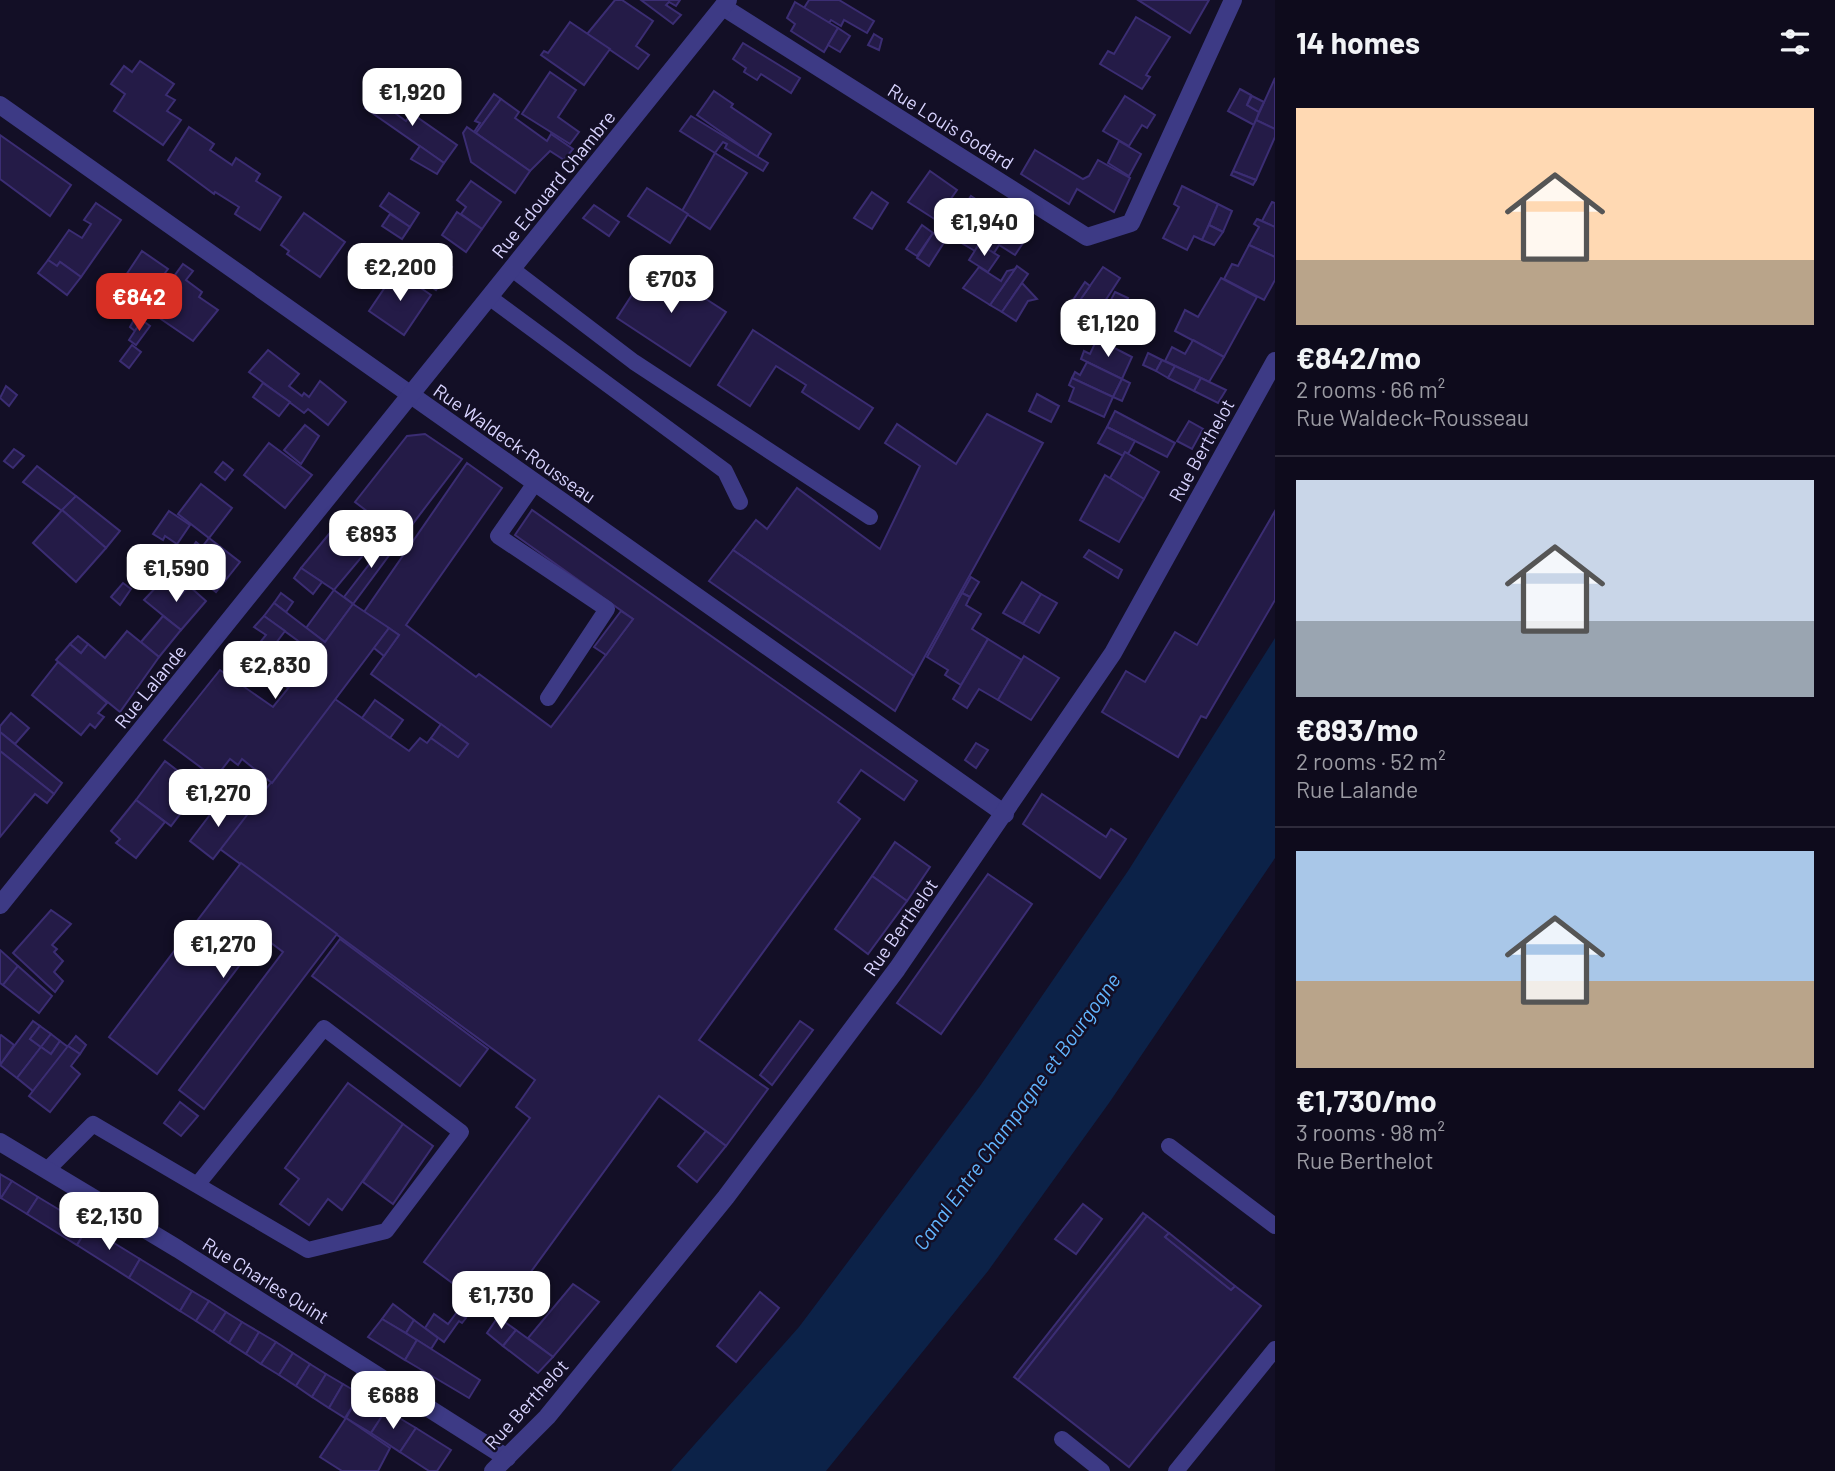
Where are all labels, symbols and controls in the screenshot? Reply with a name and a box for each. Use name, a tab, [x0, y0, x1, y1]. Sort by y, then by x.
icon: filters	[1776, 23, 1814, 61]
text: 14 homes	[1296, 24, 1420, 60]
pin: €1,920	[355, 68, 469, 128]
text: €1,920	[378, 77, 446, 105]
street label: Rue Louis Godard	[884, 78, 1018, 174]
street label: Rue Edouard Chambre	[486, 106, 620, 262]
icon: home	[1492, 154, 1618, 280]
pin: €1,940	[927, 198, 1041, 258]
text: €1,940	[950, 207, 1018, 235]
pin: €2,200	[343, 244, 457, 303]
text: €2,200	[364, 252, 436, 280]
pin: €703	[630, 256, 712, 315]
text: €703	[645, 264, 697, 292]
pin: €842	[98, 274, 180, 333]
text: €842	[112, 282, 166, 310]
pin: €1,120	[1051, 300, 1165, 359]
text: €1,120	[1077, 308, 1139, 336]
text: €842/mo	[1296, 339, 1421, 375]
text: 2 rooms · 66 m²	[1296, 375, 1445, 403]
street label: Rue Waldeck-Rousseau	[429, 378, 601, 508]
street label: Rue Berthelot	[1163, 395, 1239, 505]
text: Rue Waldeck-Rousseau	[1296, 403, 1529, 431]
pin: €893	[330, 510, 412, 570]
text: €893	[345, 519, 397, 547]
icon: home	[1492, 526, 1618, 652]
pin: €1,590	[119, 544, 233, 604]
text: €1,590	[143, 553, 209, 581]
street label: Rue Lalande	[109, 640, 191, 732]
pin: €2,830	[218, 642, 332, 701]
text: €2,830	[239, 650, 311, 678]
text: €893/mo	[1296, 711, 1418, 747]
text: 2 rooms · 52 m²	[1296, 747, 1446, 775]
pin: €1,270	[161, 770, 275, 829]
text: Rue Lalande	[1296, 775, 1418, 803]
text: €1,270	[185, 778, 251, 806]
street label: Rue Berthelot	[858, 874, 942, 980]
icon: home	[1492, 897, 1618, 1023]
pin: €1,270	[166, 920, 280, 980]
text: €1,270	[190, 929, 256, 957]
water label: Canal Entre Champagne et Bourgogne	[907, 968, 1125, 1254]
text: €1,730/mo	[1296, 1082, 1437, 1118]
text: 3 rooms · 98 m²	[1296, 1118, 1445, 1146]
text: Rue Berthelot	[1296, 1146, 1434, 1174]
pin: €2,130	[52, 1192, 166, 1252]
text: €2,130	[75, 1201, 143, 1229]
street label: Rue Charles Quint	[199, 1232, 333, 1328]
pin: €1,730	[444, 1272, 558, 1331]
text: €1,730	[468, 1280, 534, 1308]
street label: Rue Berthelot	[479, 1354, 573, 1454]
pin: €688	[352, 1372, 434, 1431]
text: €688	[367, 1380, 419, 1408]

